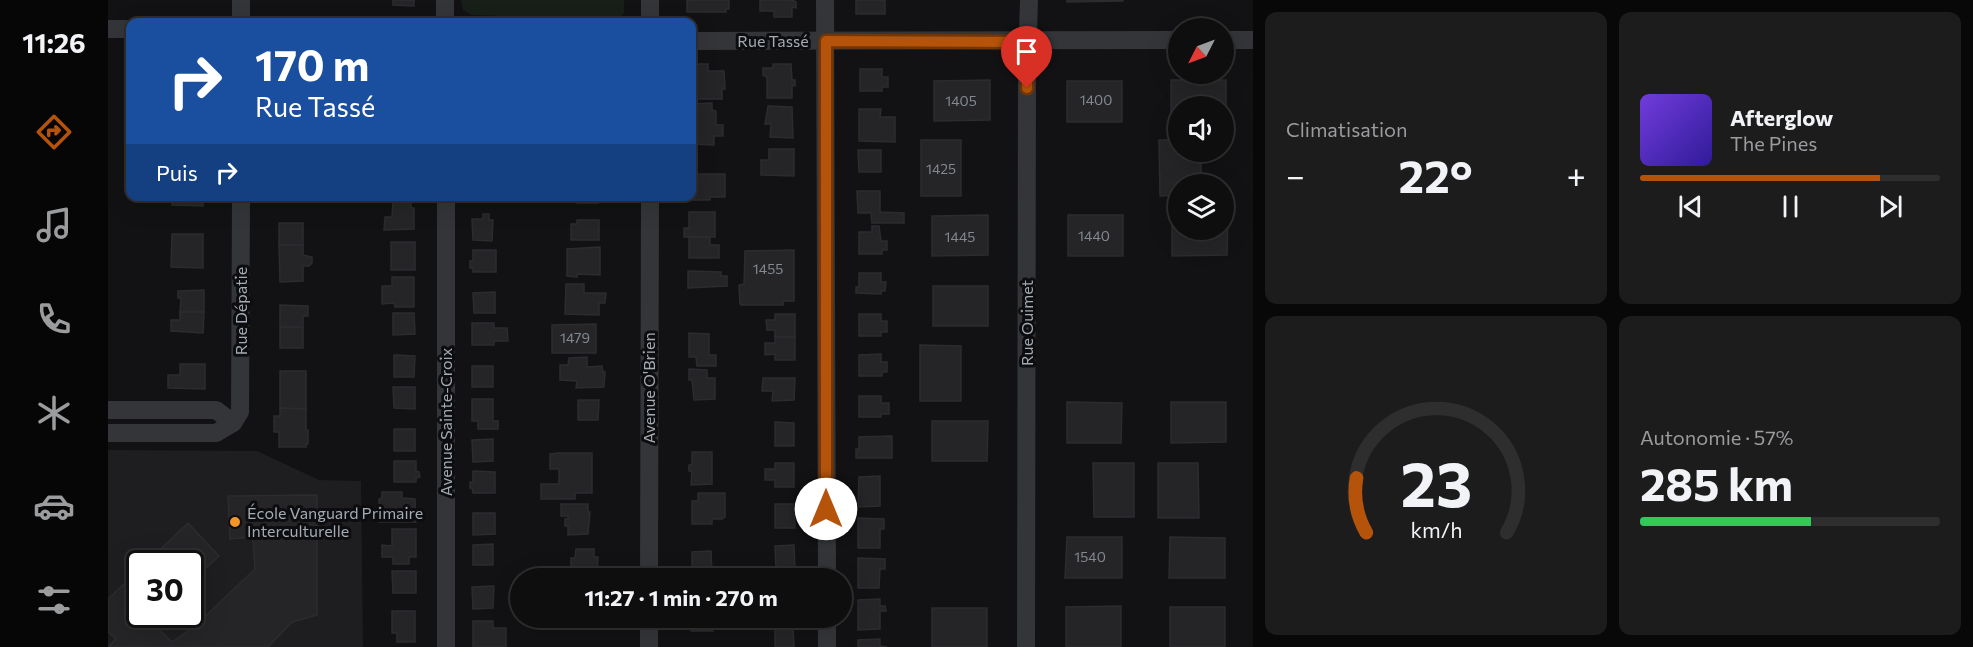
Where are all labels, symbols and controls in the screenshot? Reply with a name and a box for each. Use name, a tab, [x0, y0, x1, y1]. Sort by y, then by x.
north arrow	[1168, 18, 1234, 84]
map controls	[1168, 18, 1234, 240]
text: 11:26	[22, 26, 86, 59]
pin	[1001, 26, 1052, 88]
street label: Rue Tassé	[737, 31, 809, 50]
icon: arrive	[1010, 35, 1043, 68]
text: 170 m	[255, 38, 369, 90]
icon: right	[156, 42, 234, 120]
text: Rue Tassé	[255, 90, 375, 123]
house number: 1400	[1080, 91, 1112, 108]
house number: 1405	[945, 92, 977, 109]
button: sound	[1168, 96, 1234, 162]
text: Afterglow	[1730, 104, 1833, 131]
icon: directions	[33, 111, 75, 153]
text: Climatisation	[1286, 117, 1407, 141]
text: The Pines	[1730, 131, 1817, 155]
text: 22°	[1399, 147, 1473, 202]
text: −	[1286, 154, 1305, 195]
text: +	[1567, 154, 1586, 195]
icon: right	[210, 156, 243, 189]
text: Puis	[156, 159, 198, 186]
house number: 1425	[926, 160, 956, 177]
button: layers	[1168, 174, 1234, 240]
icon: previous	[1674, 190, 1707, 223]
icon: pause	[1774, 190, 1807, 223]
icon: next	[1874, 190, 1907, 223]
icon: music	[33, 204, 75, 246]
house number: 1440	[1078, 227, 1110, 244]
house number: 1445	[945, 228, 975, 245]
house number: 1455	[753, 260, 783, 277]
street label: Rue Dépatie	[231, 267, 250, 355]
street label: Rue Ouimet	[1017, 280, 1036, 366]
icon: phone	[33, 298, 75, 340]
house number: 1479	[560, 329, 590, 346]
street label: Avenue O'Brien	[639, 332, 658, 444]
street label: Avenue Sainte-Croix	[436, 347, 455, 496]
icon: climate	[33, 392, 75, 434]
text: Autonomie · 57%	[1640, 425, 1793, 449]
text: 23	[1400, 444, 1472, 520]
text: 285 km	[1640, 455, 1793, 510]
position arrow	[794, 477, 858, 541]
icon: car	[33, 485, 75, 527]
place label: École Vanguard Primaire Interculturelle	[247, 503, 423, 540]
marker: École Vanguard Primaire Interculturelle	[228, 515, 242, 529]
text: km/h	[1410, 516, 1462, 542]
house number: 1540	[1074, 548, 1106, 565]
speed limit sign: 30	[126, 550, 204, 628]
icon: filters	[33, 579, 75, 621]
text: 11:27 · 1 min · 270 m	[584, 584, 778, 611]

